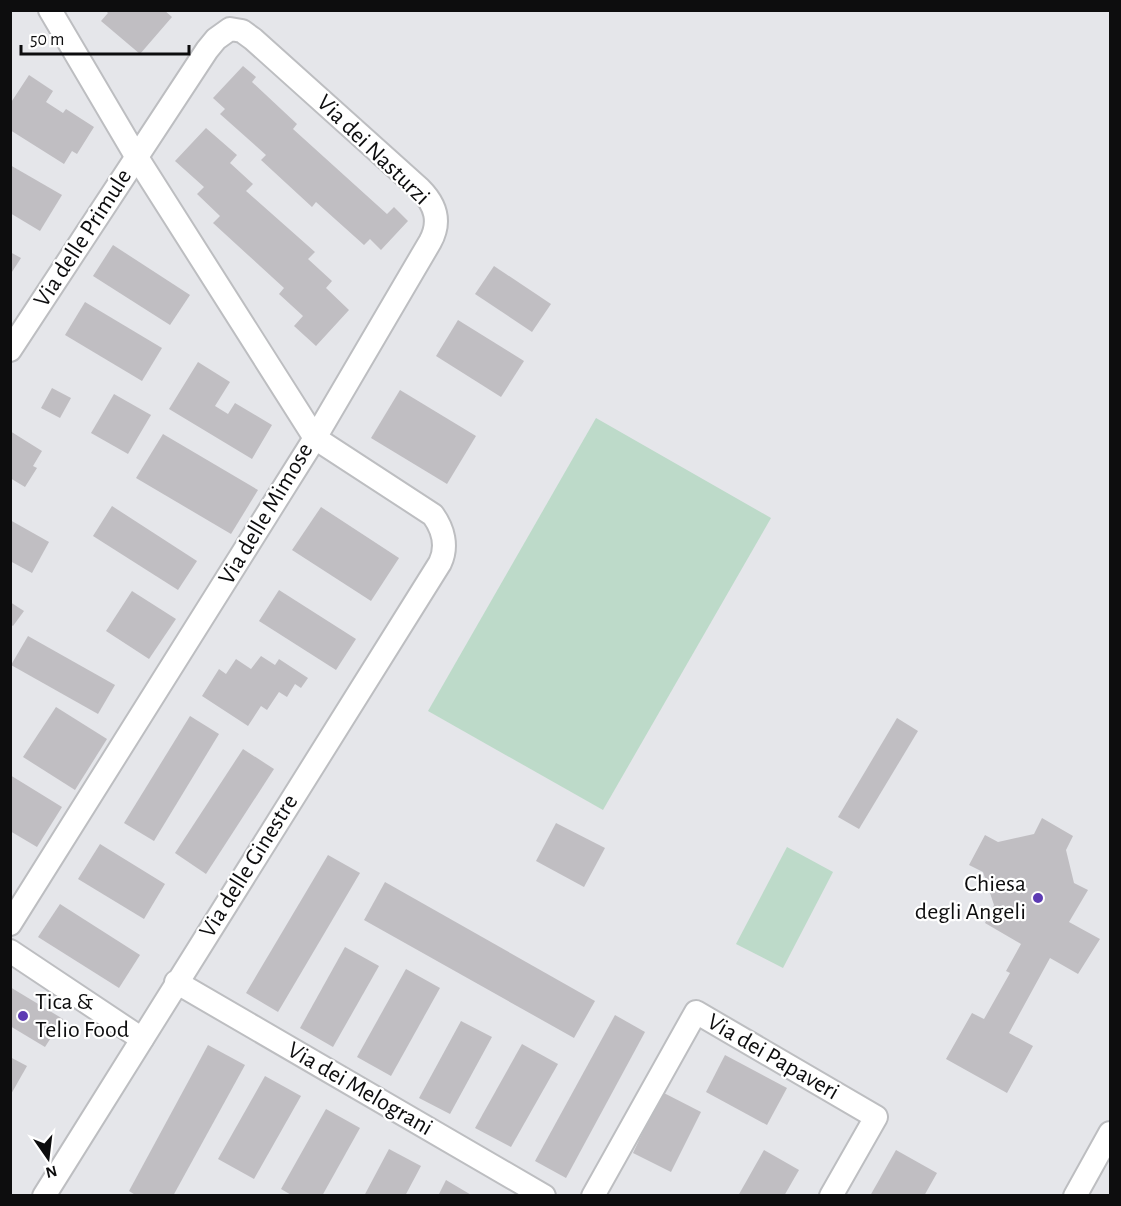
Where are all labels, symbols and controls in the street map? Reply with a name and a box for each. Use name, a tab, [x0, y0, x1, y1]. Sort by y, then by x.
scale bar	[21, 18, 189, 56]
text: 50 m	[30, 31, 64, 49]
street label: Via dei Nasturzi	[312, 90, 434, 210]
street label: Via delle Primule	[30, 165, 136, 311]
street label: Via delle Mimose	[214, 439, 318, 589]
street label: Via delle Ginestre	[195, 790, 303, 942]
place label: Chiesa degli Angeli	[915, 872, 1026, 924]
marker: Chiesa degli Angeli	[1031, 891, 1045, 905]
place label: Tica & Telio Food	[35, 990, 129, 1042]
marker: Tica & Telio Food	[16, 1009, 30, 1023]
street label: Via dei Papaveri	[703, 1010, 843, 1104]
street label: Via dei Melograni	[283, 1038, 437, 1140]
north arrow	[18, 1128, 78, 1188]
text: N	[44, 1162, 59, 1181]

